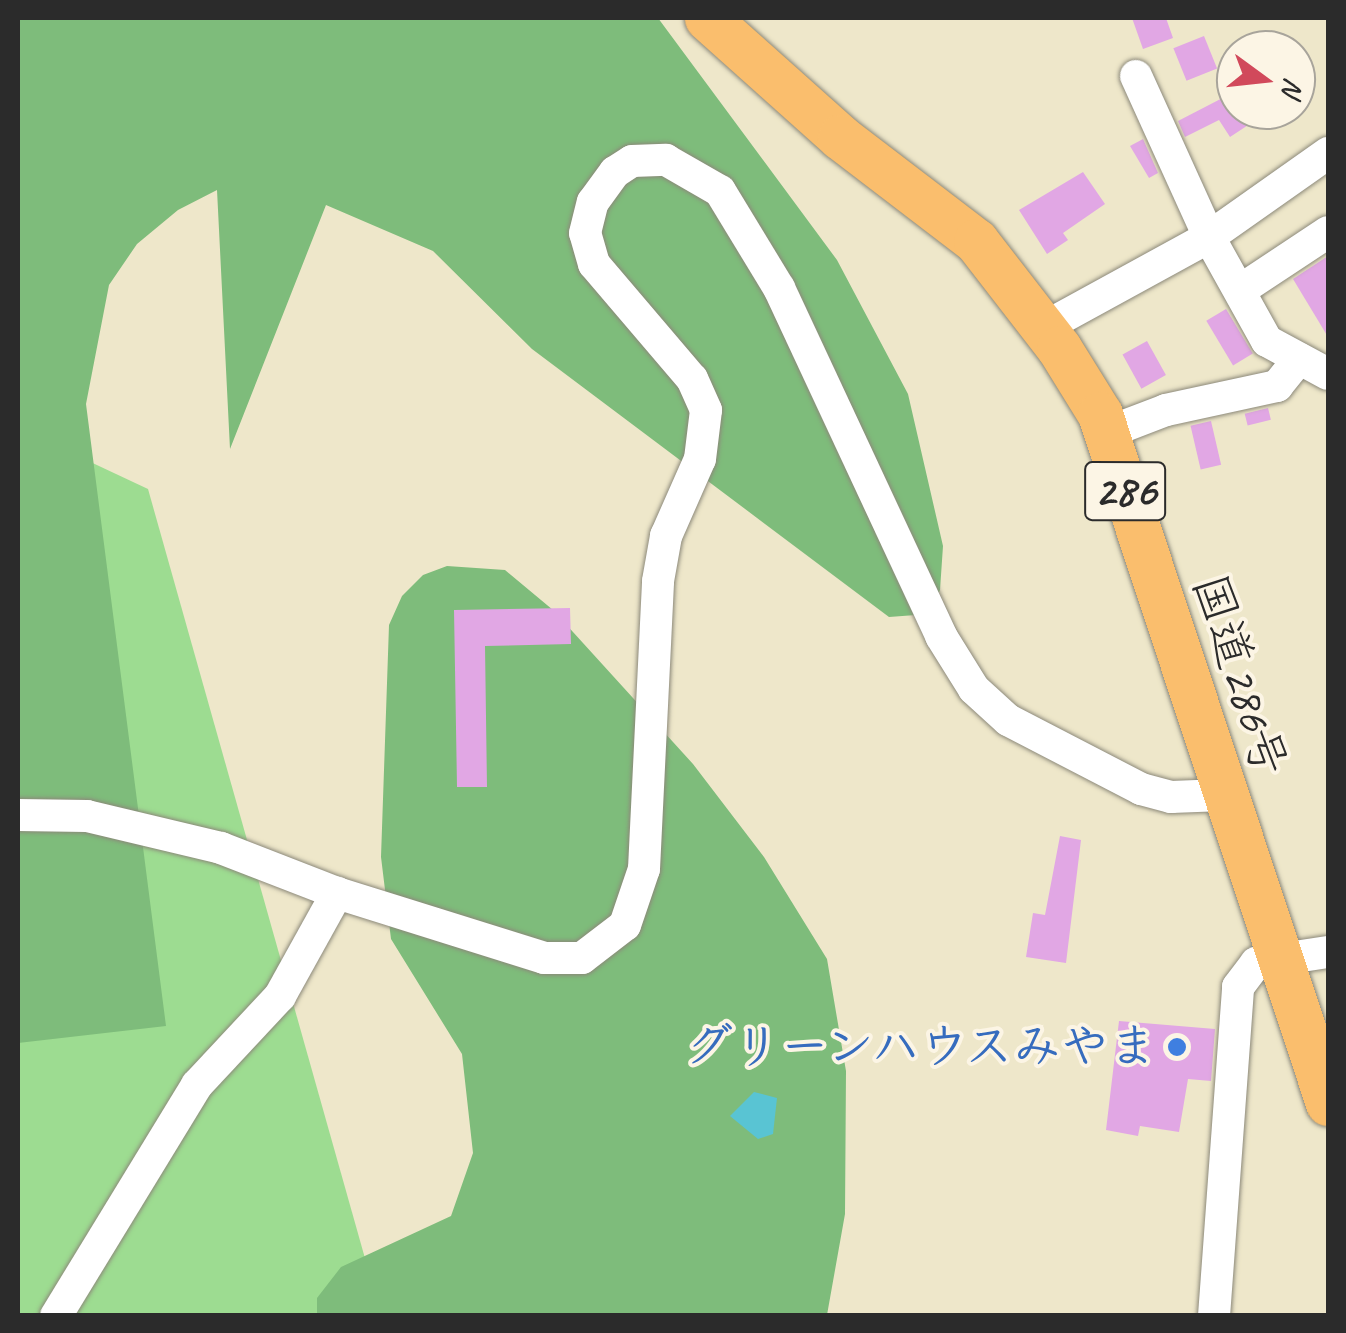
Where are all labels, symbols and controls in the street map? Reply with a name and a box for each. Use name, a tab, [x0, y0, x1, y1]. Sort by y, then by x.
north arrow	[1216, 30, 1316, 130]
text: N	[1274, 74, 1313, 100]
road number: 286	[1082, 451, 1168, 531]
street label: 国道286号	[1180, 567, 1300, 783]
place label: グリーンハウスみやま	[677, 1018, 1157, 1076]
marker: グリーンハウスみやま	[1166, 1036, 1188, 1058]

